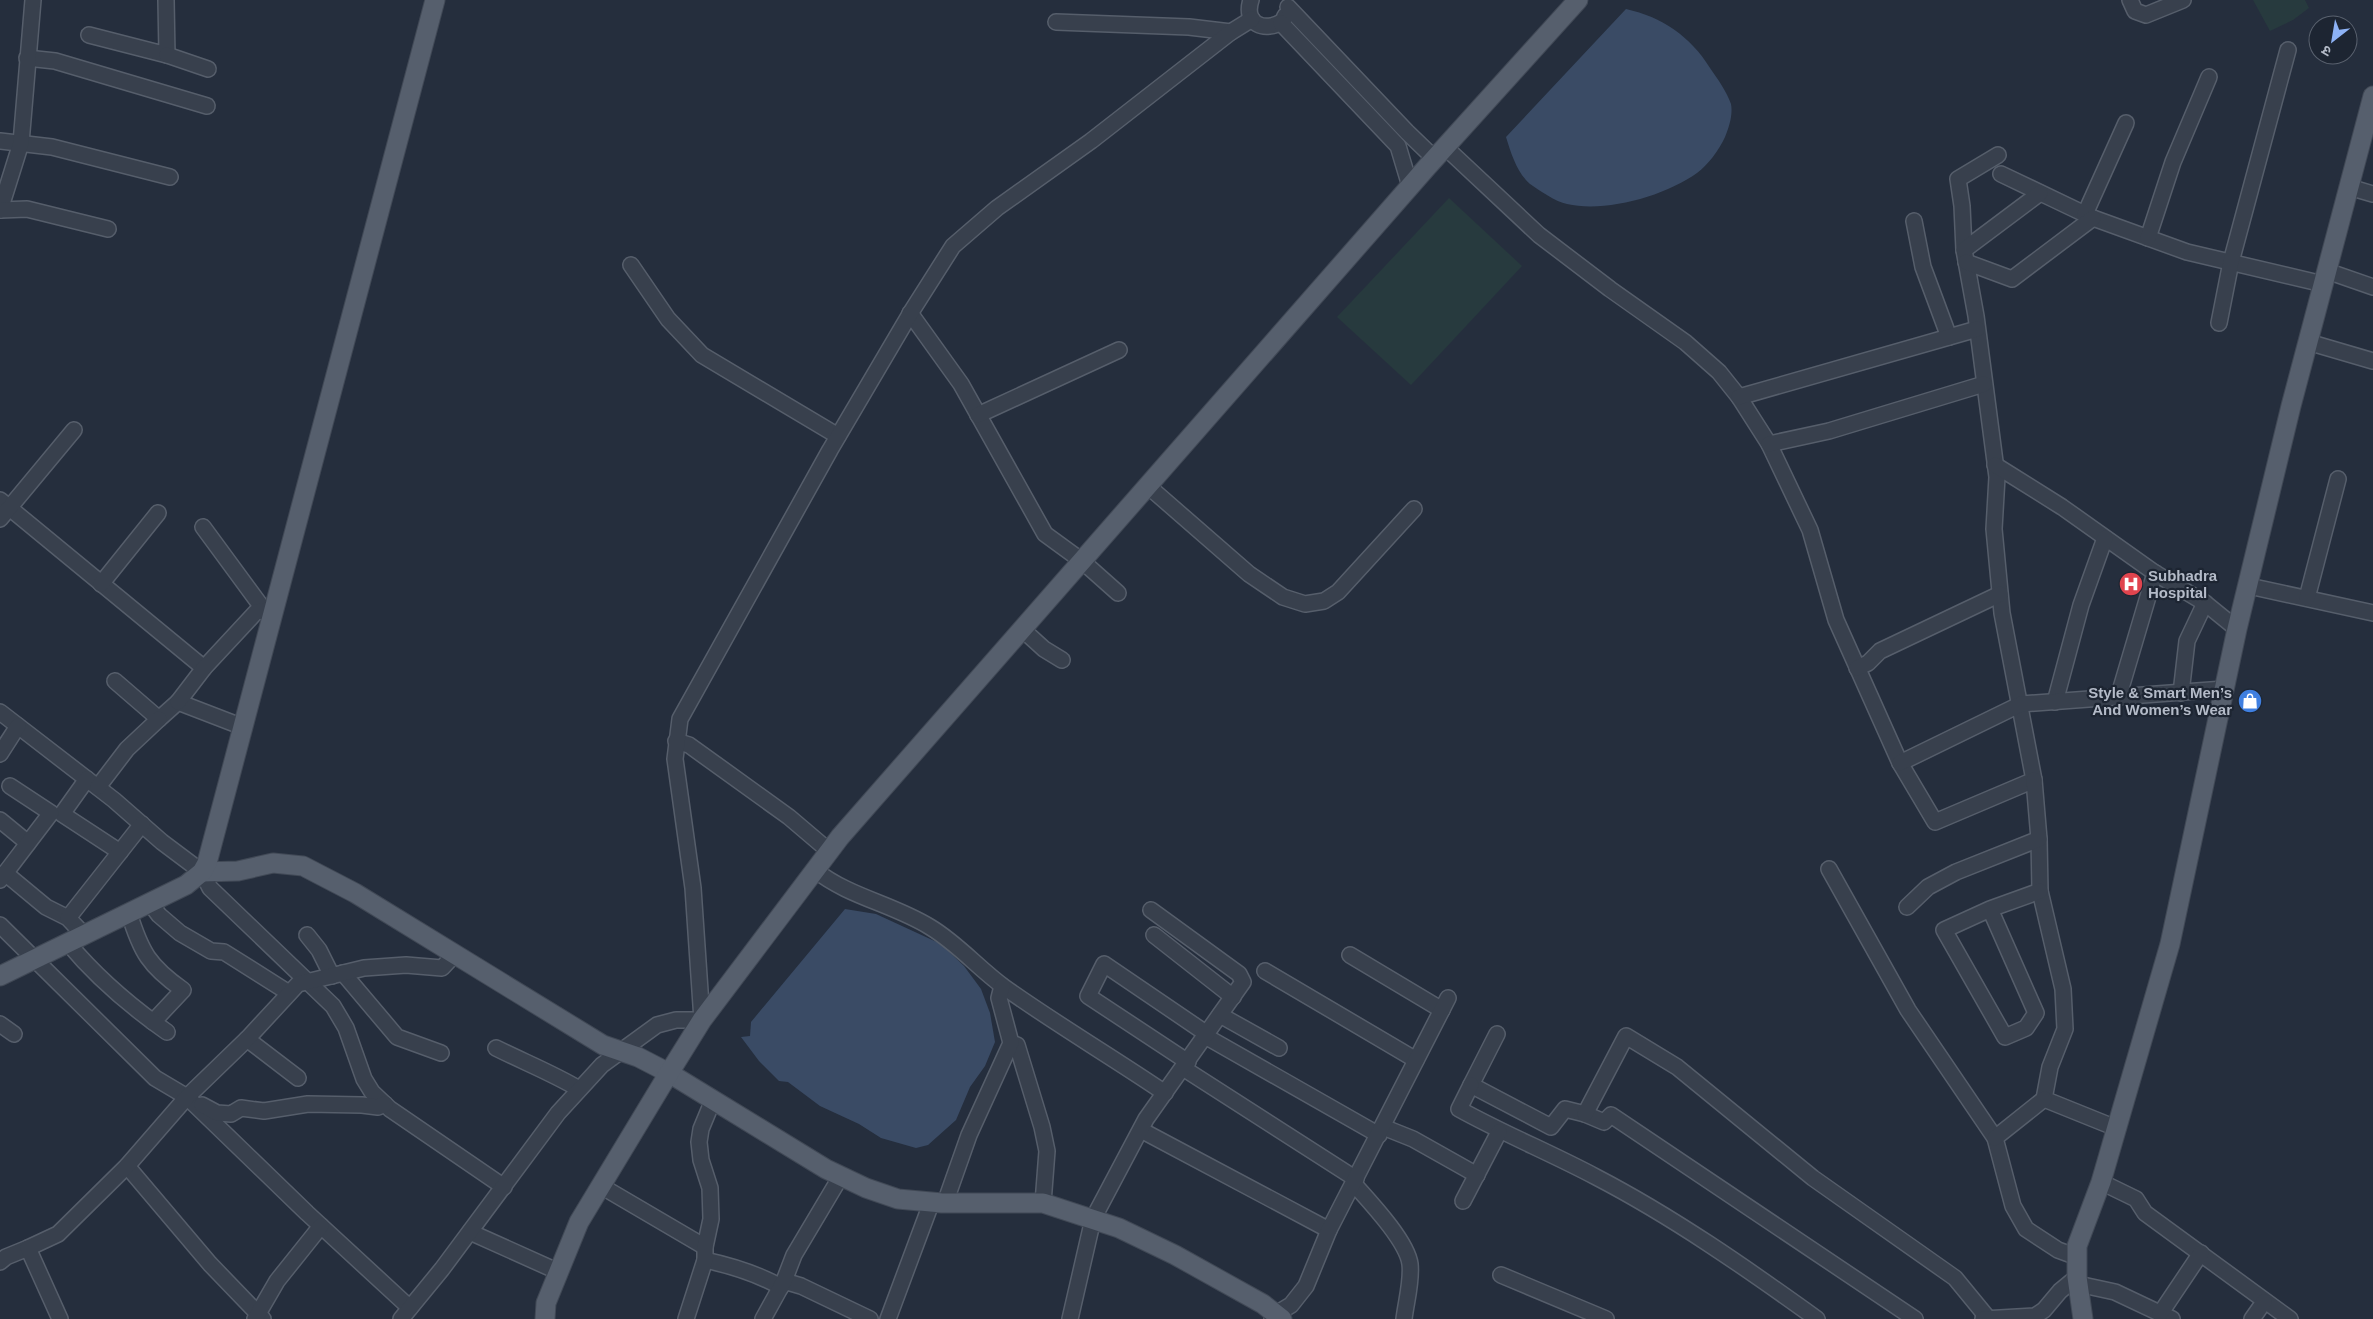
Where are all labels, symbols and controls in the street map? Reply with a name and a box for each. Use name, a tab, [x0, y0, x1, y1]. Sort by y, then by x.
north arrow	[2308, 15, 2358, 65]
text: उ	[2318, 42, 2334, 60]
place label: Subhadra Hospital	[2148, 567, 2218, 601]
hospital icon: Subhadra Hospital	[2118, 571, 2144, 597]
place label: Style & Smart Men’s And Women’s Wear	[2088, 684, 2232, 718]
shop icon: Style & Smart Men’s And Women’s Wear	[2237, 688, 2263, 714]

